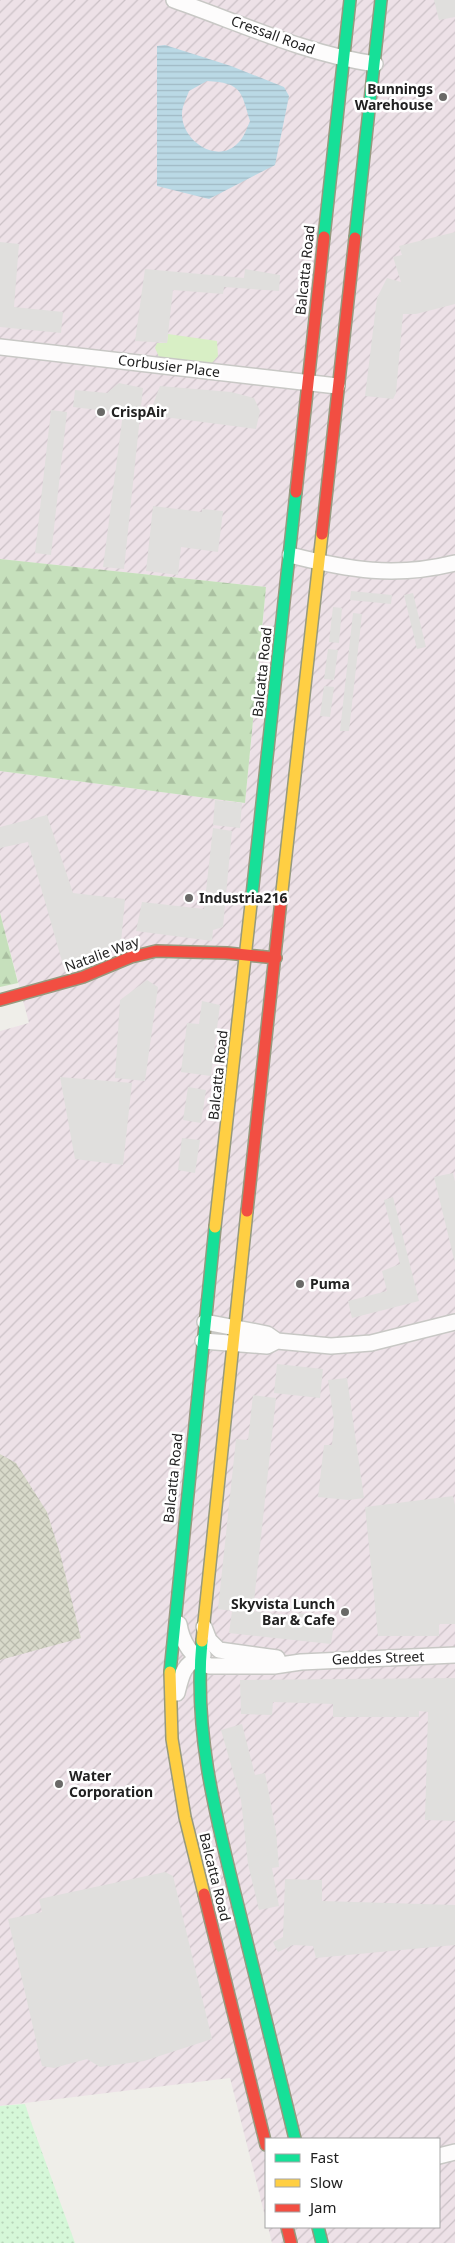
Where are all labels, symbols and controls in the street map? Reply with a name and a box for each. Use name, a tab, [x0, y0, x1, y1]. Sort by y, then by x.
street label: Cressall Road	[229, 11, 318, 59]
place label: Bunnings Warehouse	[355, 79, 433, 114]
marker: Bunnings Warehouse	[437, 91, 449, 103]
street label: Balcatta Road	[290, 224, 319, 316]
street label: Corbusier Place	[117, 350, 221, 381]
place label: CrispAir	[111, 402, 167, 421]
marker: CrispAir	[95, 406, 107, 418]
street label: Balcatta Road	[247, 626, 276, 718]
place label: Industria216	[199, 888, 287, 907]
marker: Industria216	[183, 892, 195, 904]
street label: Natalie Way	[62, 931, 142, 976]
street label: Balcatta Road	[203, 1029, 232, 1121]
place label: Puma	[310, 1274, 350, 1293]
marker: Puma	[294, 1278, 306, 1290]
street label: Balcatta Road	[158, 1432, 187, 1524]
place label: Skyvista Lunch Bar & Cafe	[231, 1594, 335, 1629]
marker: Skyvista Lunch Bar & Cafe	[339, 1606, 351, 1618]
street label: Geddes Street	[331, 1646, 425, 1669]
place label: Water Corporation	[69, 1766, 153, 1801]
marker: Water Corporation	[53, 1778, 65, 1790]
street label: Balcatta Road	[195, 1831, 236, 1923]
legend	[265, 2138, 440, 2228]
text: Fast	[310, 2147, 339, 2167]
text: Slow	[310, 2172, 343, 2192]
text: Jam	[308, 2197, 337, 2217]

